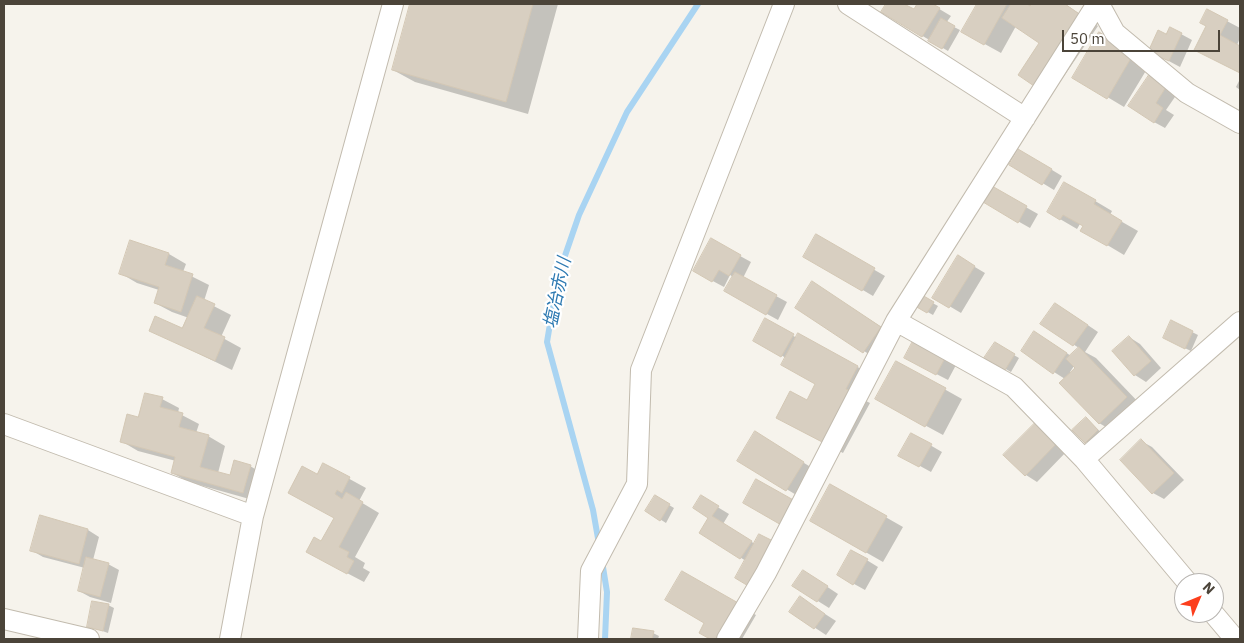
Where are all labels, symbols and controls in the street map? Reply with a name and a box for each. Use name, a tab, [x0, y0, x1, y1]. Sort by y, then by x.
scale bar	[1064, 20, 1222, 52]
text: 50 m	[1070, 29, 1105, 48]
water label: 塩冶赤川	[540, 256, 576, 330]
north arrow	[1174, 573, 1224, 623]
text: N	[1199, 578, 1219, 598]

